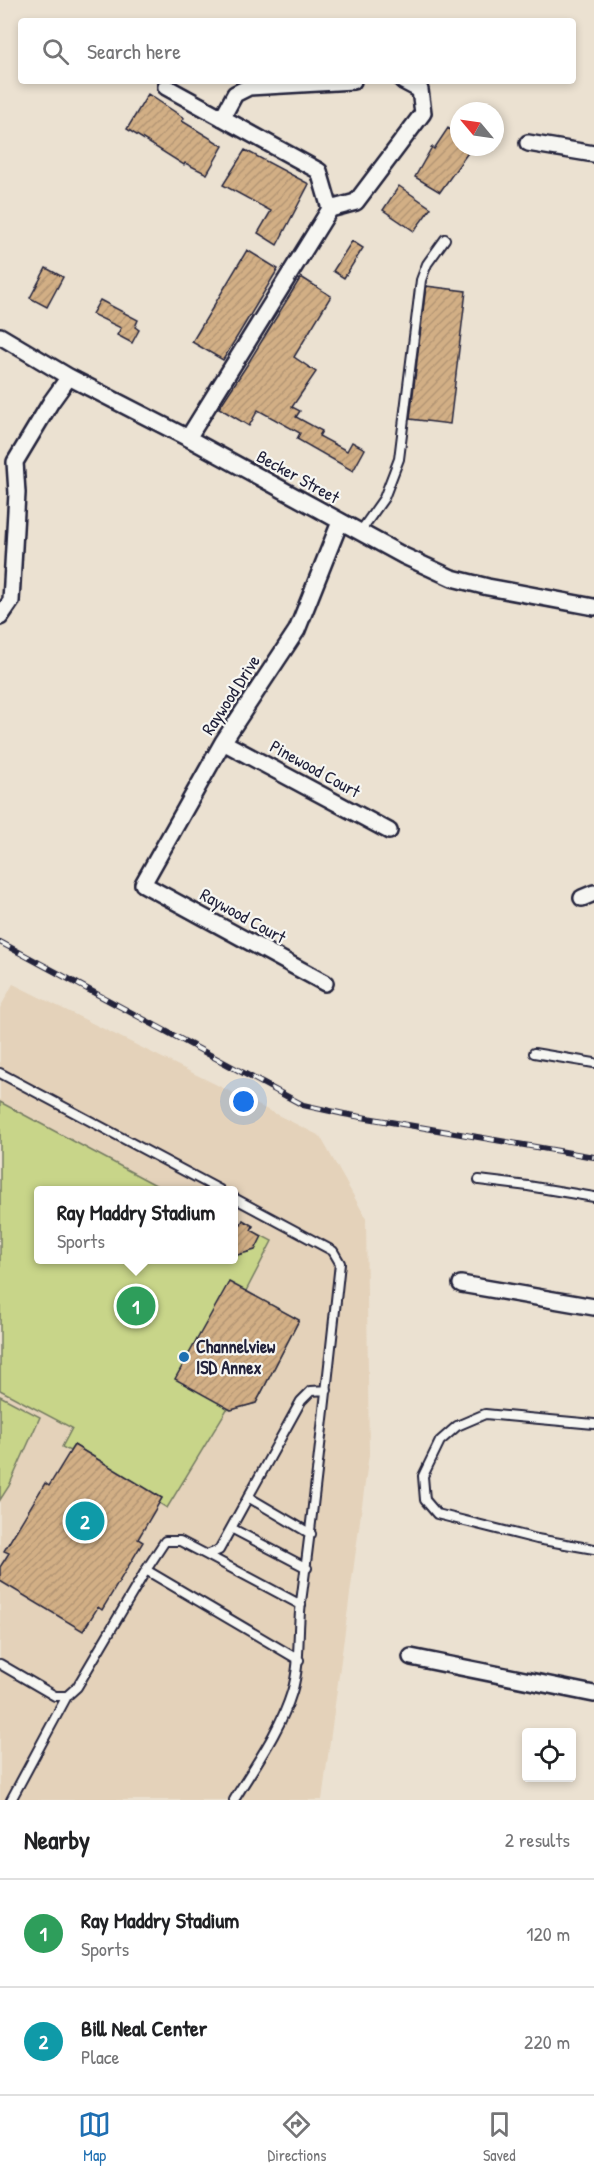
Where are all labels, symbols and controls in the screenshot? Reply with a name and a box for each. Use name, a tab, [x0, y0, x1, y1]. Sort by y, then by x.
search box	[18, 18, 576, 84]
icon: search	[39, 35, 72, 68]
text: Search here	[87, 36, 181, 66]
north arrow	[450, 102, 504, 156]
street label: Becker Street	[252, 444, 345, 510]
street label: Raywood Drive	[195, 650, 266, 740]
street label: Pinewood Court	[266, 734, 365, 804]
street label: Raywood Court	[196, 882, 291, 950]
your location	[229, 1087, 258, 1116]
popup	[34, 1186, 238, 1264]
text: Ray Maddry Stadium	[57, 1197, 215, 1227]
text: Sports	[57, 1227, 105, 1254]
pin: 1	[116, 1284, 156, 1328]
place label: Channelview ISD Annex	[196, 1334, 276, 1380]
marker: Channelview ISD Annex	[177, 1350, 191, 1364]
pin: 2	[66, 1498, 104, 1544]
map controls	[522, 1728, 576, 1782]
button: locate	[522, 1728, 576, 1782]
text: Nearby	[24, 1822, 90, 1857]
text: 2 results	[505, 1826, 570, 1853]
text: Ray Maddry Stadium	[81, 1905, 239, 1935]
text: 1	[40, 1920, 47, 1947]
text: 120 m	[526, 1920, 570, 1947]
text: Sports	[81, 1935, 129, 1962]
text: Bill Neal Center	[81, 2013, 207, 2043]
text: 2	[39, 2028, 48, 2055]
text: 220 m	[524, 2028, 570, 2055]
text: Place	[81, 2043, 120, 2070]
tab: Map	[78, 2108, 111, 2166]
tab: Directions	[268, 2108, 326, 2166]
tab: Saved	[483, 2108, 516, 2166]

